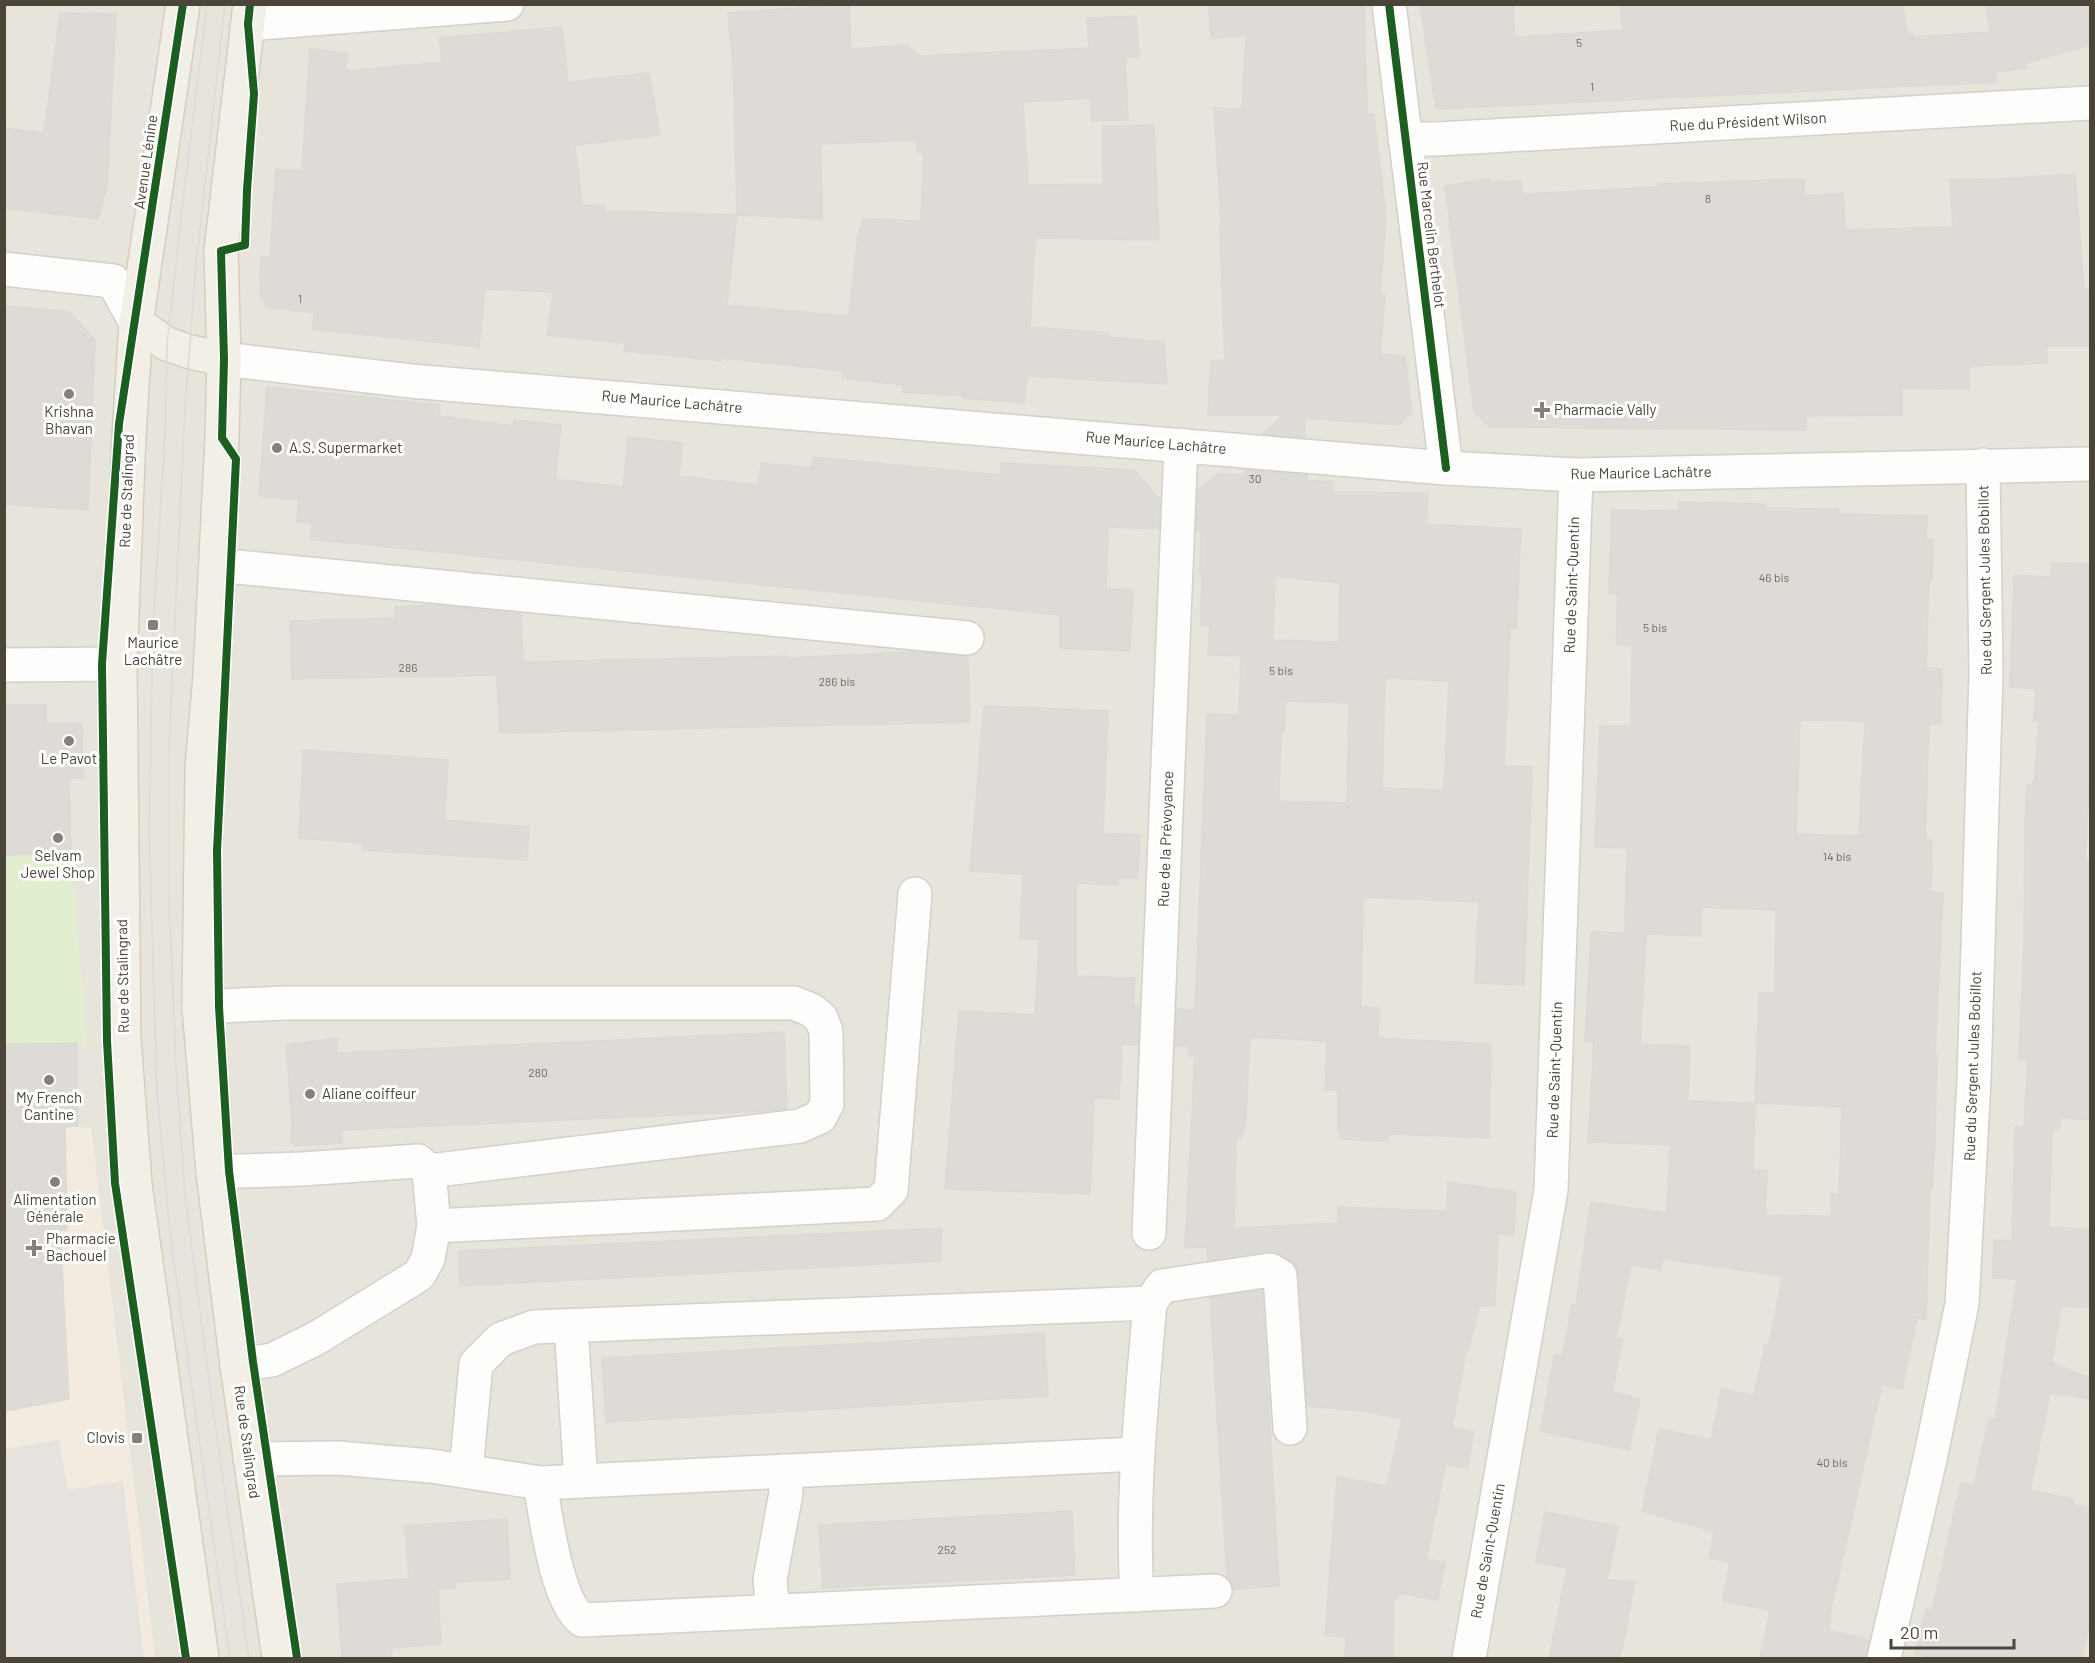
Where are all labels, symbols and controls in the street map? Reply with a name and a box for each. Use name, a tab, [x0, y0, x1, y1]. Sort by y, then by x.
house number: 5	[1576, 35, 1582, 49]
house number: 1	[1590, 79, 1594, 93]
street label: Rue du Président Wilson	[1669, 108, 1827, 134]
street label: Avenue Lénine	[129, 114, 161, 210]
street label: Rue Marcelin Berthelot	[1414, 161, 1450, 309]
house number: 8	[1705, 191, 1711, 205]
house number: 1	[298, 291, 302, 305]
street label: Rue Maurice Lachâtre	[601, 386, 743, 416]
marker: Krishna Bhavan	[62, 387, 76, 401]
place label: Pharmacie Vally	[1554, 400, 1656, 418]
place label: Krishna Bhavan	[44, 402, 94, 437]
marker: Pharmacie Vally	[1535, 403, 1549, 417]
street label: Rue Maurice Lachâtre	[1085, 427, 1227, 457]
street label: Rue de Stalingrad	[115, 434, 137, 548]
place label: A.S. Supermarket	[289, 438, 403, 456]
marker: A.S. Supermarket	[270, 441, 284, 455]
street label: Rue Maurice Lachâtre	[1570, 462, 1712, 482]
house number: 30	[1249, 471, 1261, 485]
street label: Rue du Sergent Jules Bobillot	[1973, 485, 1995, 675]
street label: Rue de Saint-Quentin	[1560, 516, 1582, 654]
house number: 46 bis	[1759, 570, 1790, 584]
marker: Maurice Lachâtre	[146, 618, 160, 632]
house number: 5 bis	[1643, 620, 1667, 634]
place label: Maurice Lachâtre	[124, 633, 182, 668]
house number: 286	[399, 660, 417, 674]
house number: 5 bis	[1269, 663, 1293, 677]
house number: 286 bis	[819, 674, 856, 688]
marker: Le Pavot	[62, 734, 76, 748]
place label: Le Pavot	[41, 749, 97, 767]
street label: Rue de la Prévoyance	[1154, 770, 1176, 907]
marker: Selvam Jewel Shop	[51, 831, 65, 845]
place label: Selvam Jewel Shop	[21, 846, 95, 881]
house number: 14 bis	[1823, 849, 1852, 863]
street label: Rue de Stalingrad	[112, 919, 132, 1033]
street label: Rue du Sergent Jules Bobillot	[1960, 971, 1984, 1161]
street label: Rue de Saint-Quentin	[1543, 1001, 1565, 1139]
house number: 280	[528, 1065, 548, 1079]
marker: My French Cantine	[42, 1073, 56, 1087]
place label: Aliane coiffeur	[322, 1084, 417, 1102]
marker: Aliane coiffeur	[303, 1087, 317, 1101]
place label: My French Cantine	[16, 1088, 82, 1123]
marker: Alimentation Générale	[48, 1175, 62, 1189]
place label: Alimentation Générale	[13, 1190, 97, 1225]
place label: Pharmacie Bachouel	[46, 1229, 116, 1264]
marker: Pharmacie Bachouel	[27, 1241, 41, 1255]
street label: Rue de Stalingrad	[231, 1384, 265, 1500]
place label: Clovis	[86, 1428, 125, 1446]
marker: Clovis	[130, 1431, 144, 1445]
house number: 40 bis	[1816, 1455, 1848, 1469]
street label: Rue de Saint-Quentin	[1466, 1482, 1508, 1620]
house number: 252	[937, 1542, 957, 1556]
scale bar	[1891, 1612, 2014, 1650]
text: 20 m	[1900, 1621, 1938, 1643]

